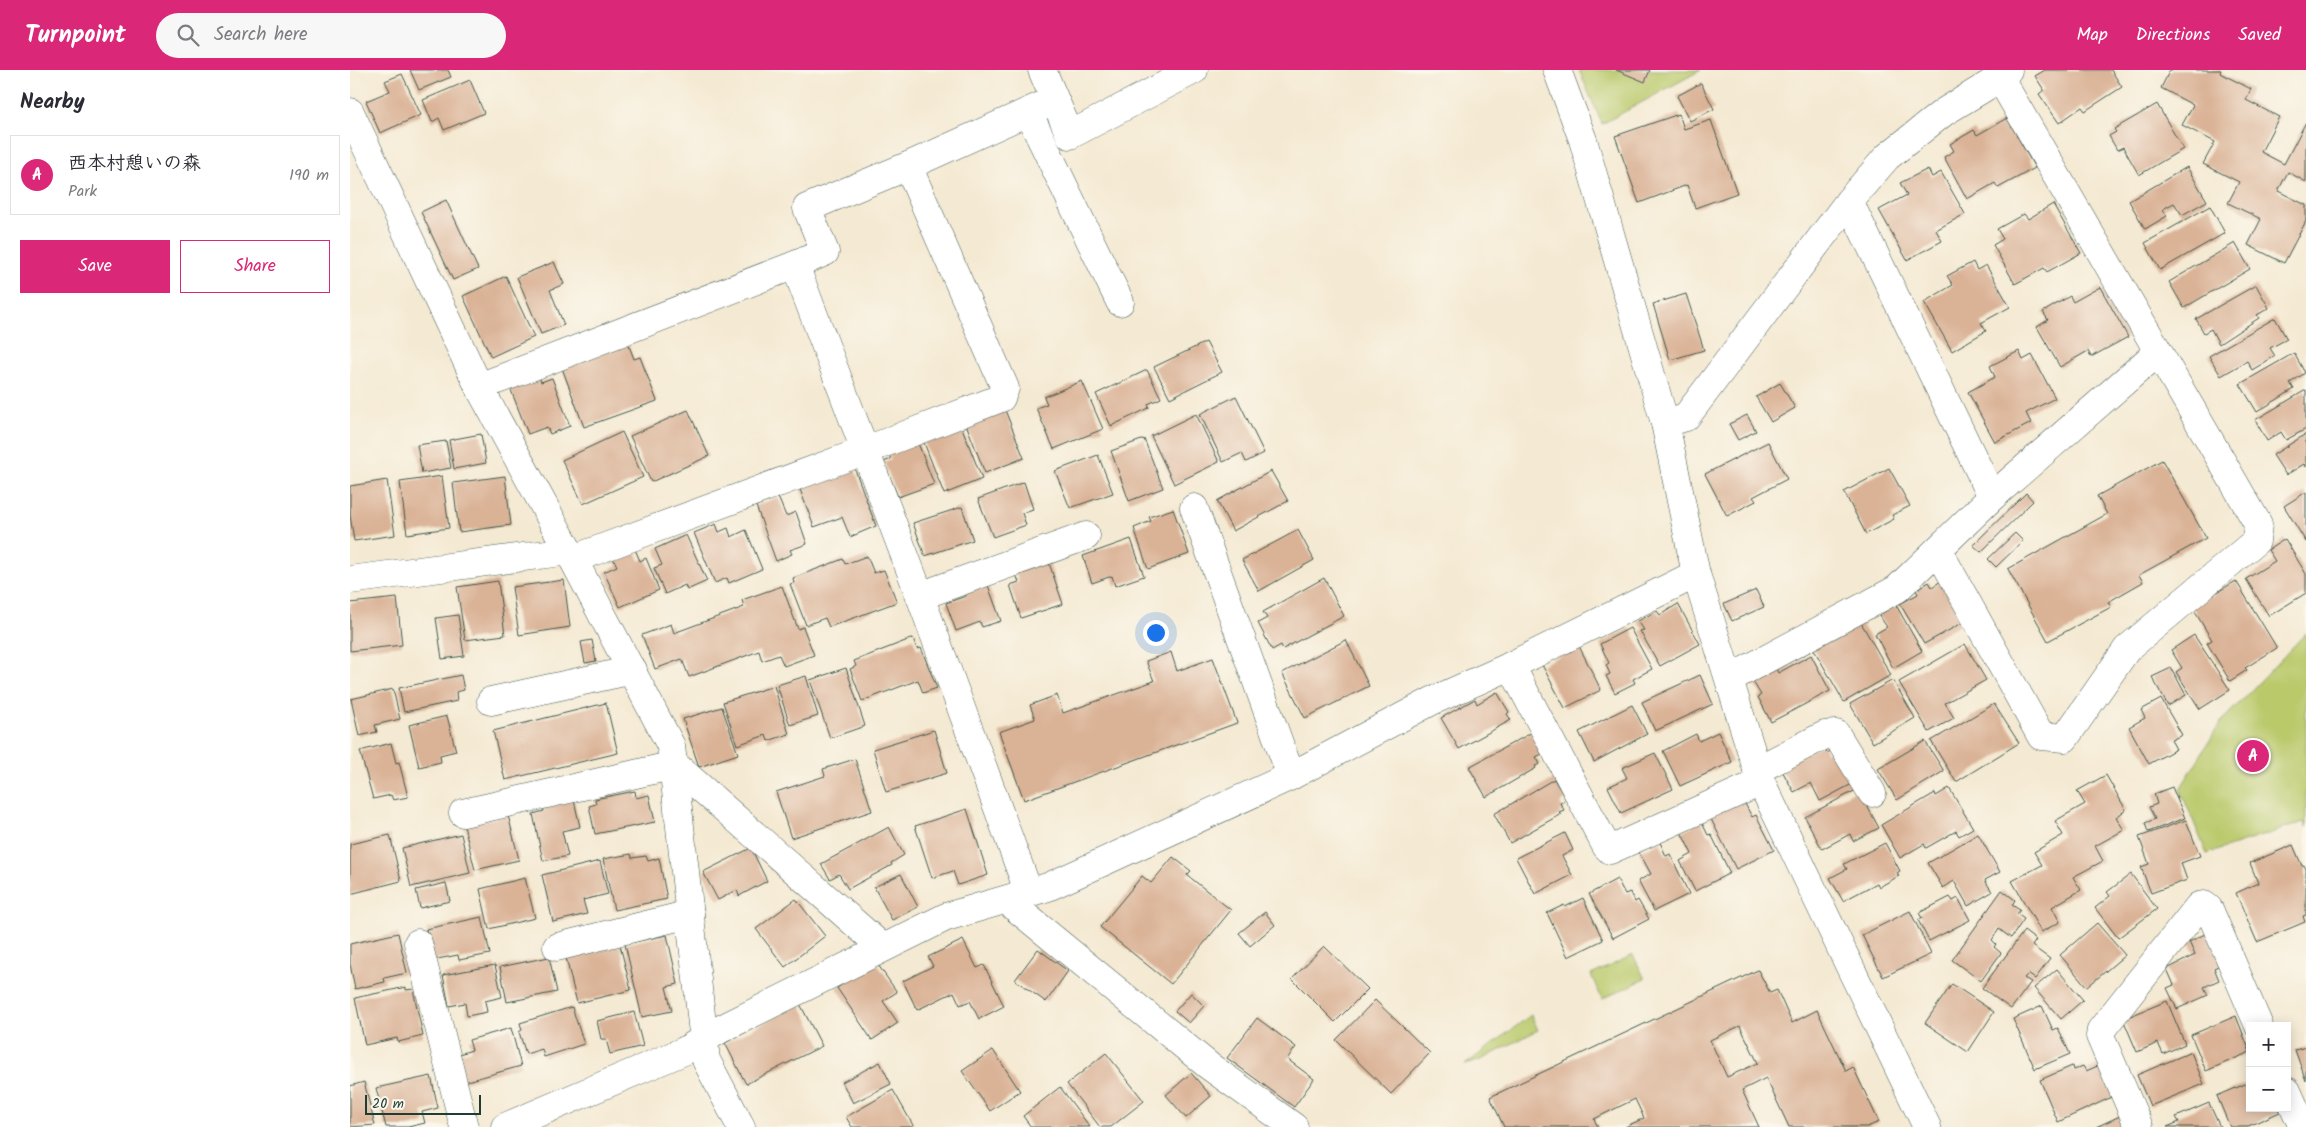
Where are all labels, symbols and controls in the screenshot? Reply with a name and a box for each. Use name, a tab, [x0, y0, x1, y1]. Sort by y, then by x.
search box	[156, 13, 506, 58]
text: Turnpoint	[25, 16, 126, 55]
text: Search here	[214, 20, 308, 50]
icon: search	[174, 21, 202, 49]
text: Map	[2076, 21, 2108, 50]
text: Directions	[2136, 21, 2210, 50]
text: Saved	[2238, 21, 2281, 50]
text: Nearby	[20, 86, 85, 119]
text: 西本村憩いの森	[68, 149, 201, 179]
text: A	[32, 163, 42, 188]
text: 190 m	[289, 163, 329, 188]
text: Park	[68, 179, 97, 204]
button: Save	[20, 240, 170, 293]
button: Share	[180, 240, 330, 293]
your location	[1143, 620, 1169, 646]
pin: A	[2237, 737, 2269, 775]
map controls	[2246, 1022, 2291, 1112]
button: +	[2246, 1022, 2291, 1067]
button: −	[2246, 1067, 2291, 1112]
scale bar	[365, 1092, 481, 1115]
text: 20 m	[372, 1093, 404, 1115]

